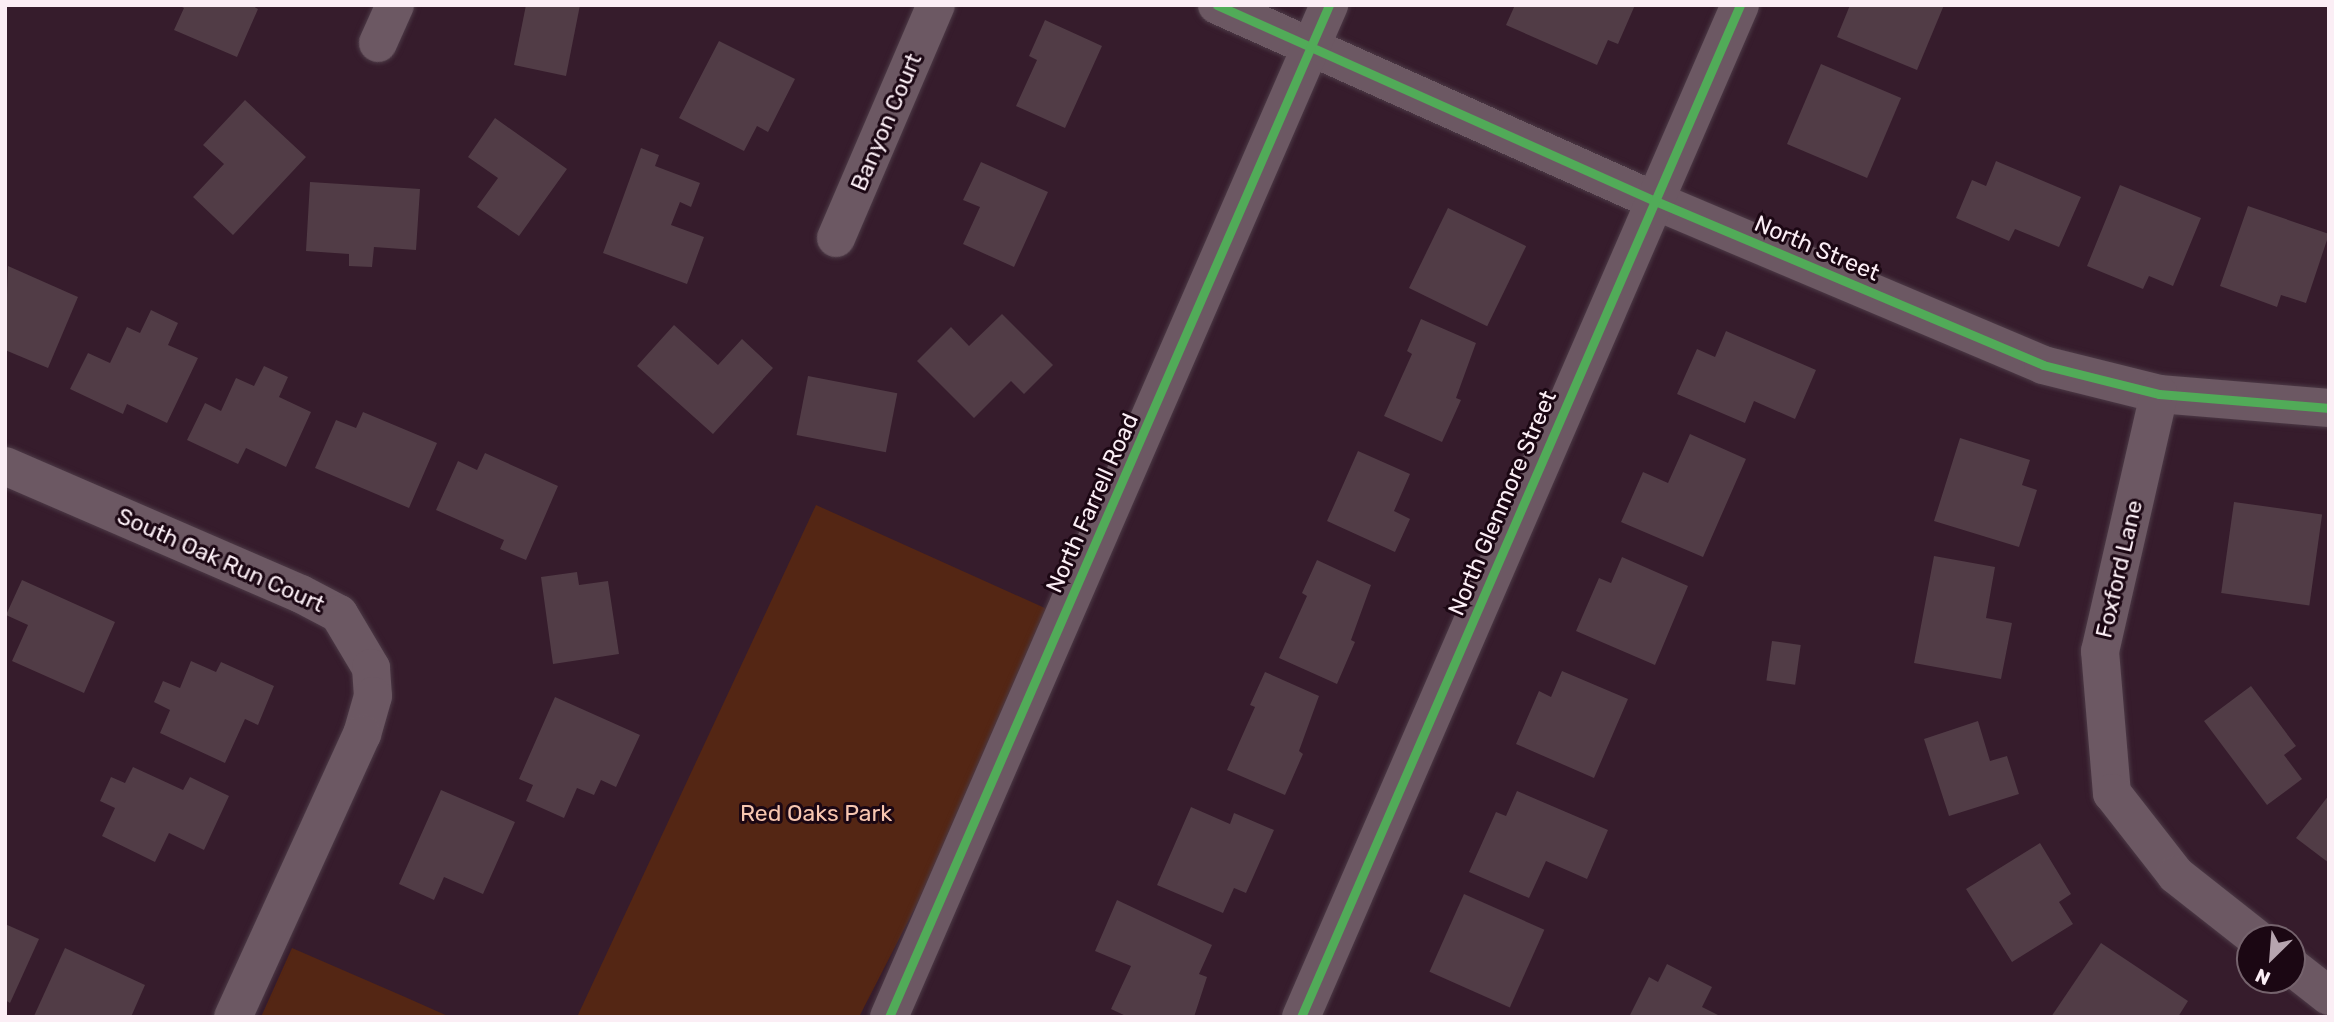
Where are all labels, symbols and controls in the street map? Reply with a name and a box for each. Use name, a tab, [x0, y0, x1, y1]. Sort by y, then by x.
street label: Banyon Court	[845, 49, 927, 195]
street label: North Street	[1750, 209, 1884, 287]
street label: North Glenmore Street	[1442, 386, 1562, 620]
street label: North Farrell Road	[1040, 409, 1144, 597]
street label: Foxford Lane	[2090, 497, 2148, 641]
street label: South Oak Run Court	[113, 502, 329, 618]
park label: Red Oaks Park	[740, 799, 892, 827]
north arrow	[2236, 924, 2306, 994]
text: N	[2252, 963, 2274, 990]

